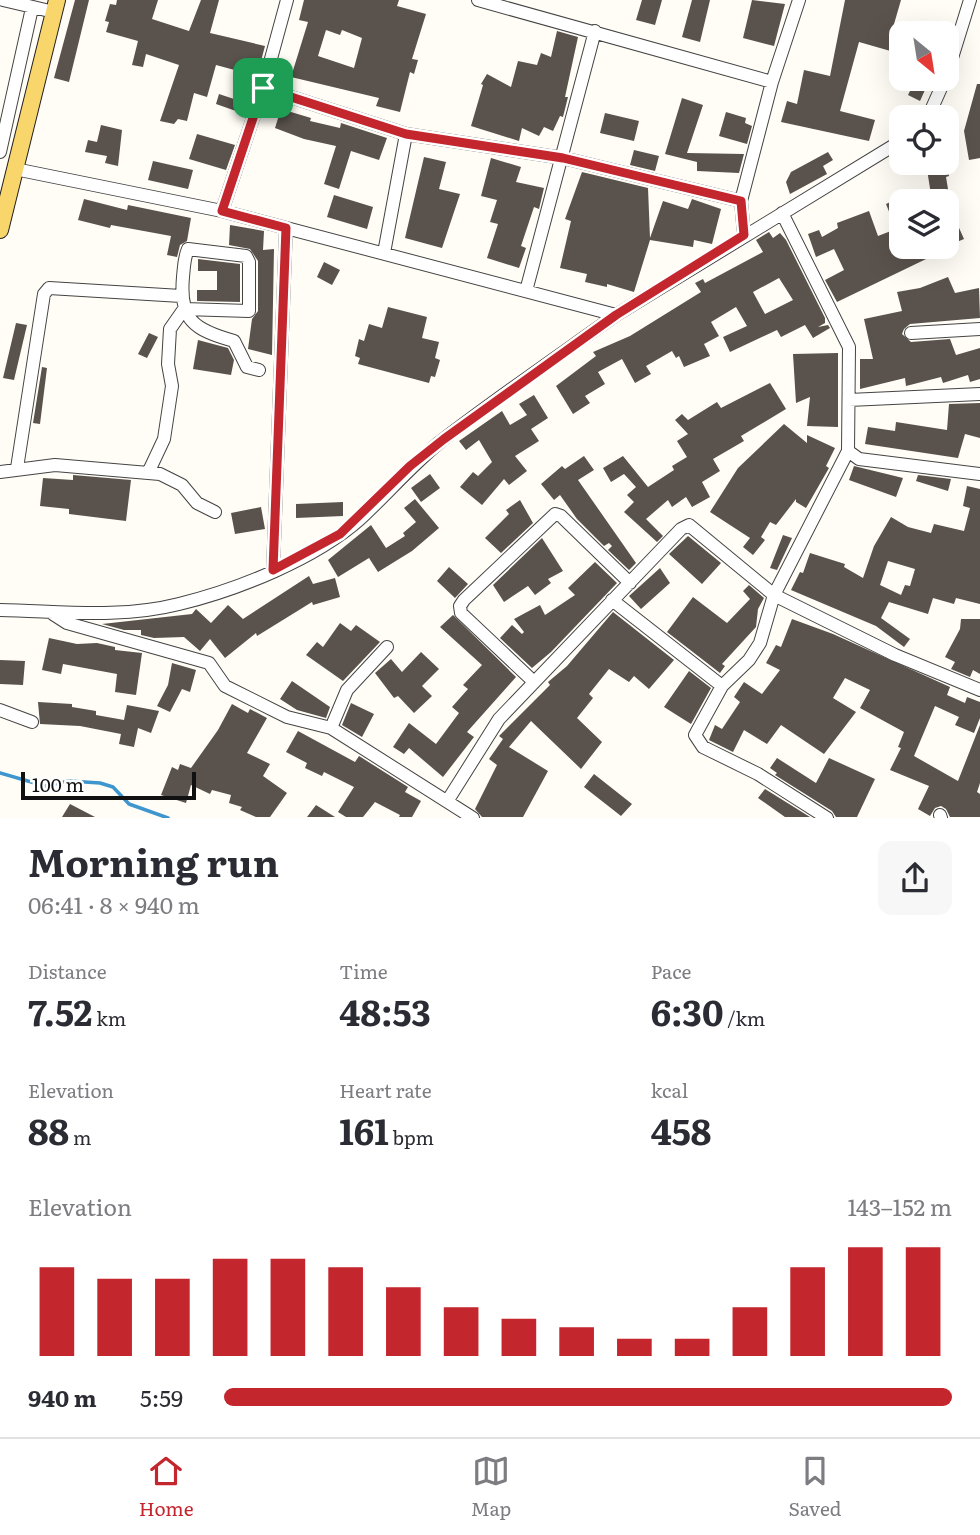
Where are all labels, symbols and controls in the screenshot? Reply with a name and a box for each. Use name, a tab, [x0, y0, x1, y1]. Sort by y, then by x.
north arrow	[889, 21, 959, 91]
map controls	[889, 21, 959, 259]
pin	[233, 58, 293, 118]
icon: arrive	[244, 69, 282, 107]
button: locate	[889, 105, 959, 175]
button: layers	[889, 189, 959, 259]
scale bar	[21, 768, 196, 800]
text: 100 m	[32, 770, 84, 798]
text: Morning run	[28, 832, 279, 889]
button: share	[878, 841, 952, 915]
text: 06:41 · 8 × 940 m	[28, 887, 200, 921]
text: Distance	[28, 957, 107, 985]
text: Time	[339, 957, 388, 985]
text: Pace	[651, 957, 691, 985]
text: 7.52	[28, 985, 92, 1037]
text: 48:53	[339, 985, 431, 1037]
text: 6:30	[651, 985, 723, 1037]
text: km	[92, 1004, 126, 1032]
text: /km	[723, 1004, 765, 1032]
text: Elevation	[28, 1076, 114, 1104]
text: Heart rate	[339, 1076, 432, 1104]
text: kcal	[651, 1076, 688, 1104]
text: 88	[28, 1104, 69, 1156]
text: 161	[339, 1104, 389, 1156]
text: 458	[651, 1104, 711, 1156]
text: m	[69, 1123, 91, 1151]
text: bpm	[389, 1123, 434, 1151]
text: Elevation	[28, 1189, 132, 1223]
text: 143–152 m	[848, 1189, 952, 1223]
text: 940 m	[28, 1380, 97, 1414]
text: 5:59	[140, 1380, 183, 1414]
tab: Home	[139, 1452, 194, 1522]
tab: Map	[471, 1452, 511, 1522]
tab: Saved	[788, 1452, 841, 1522]

